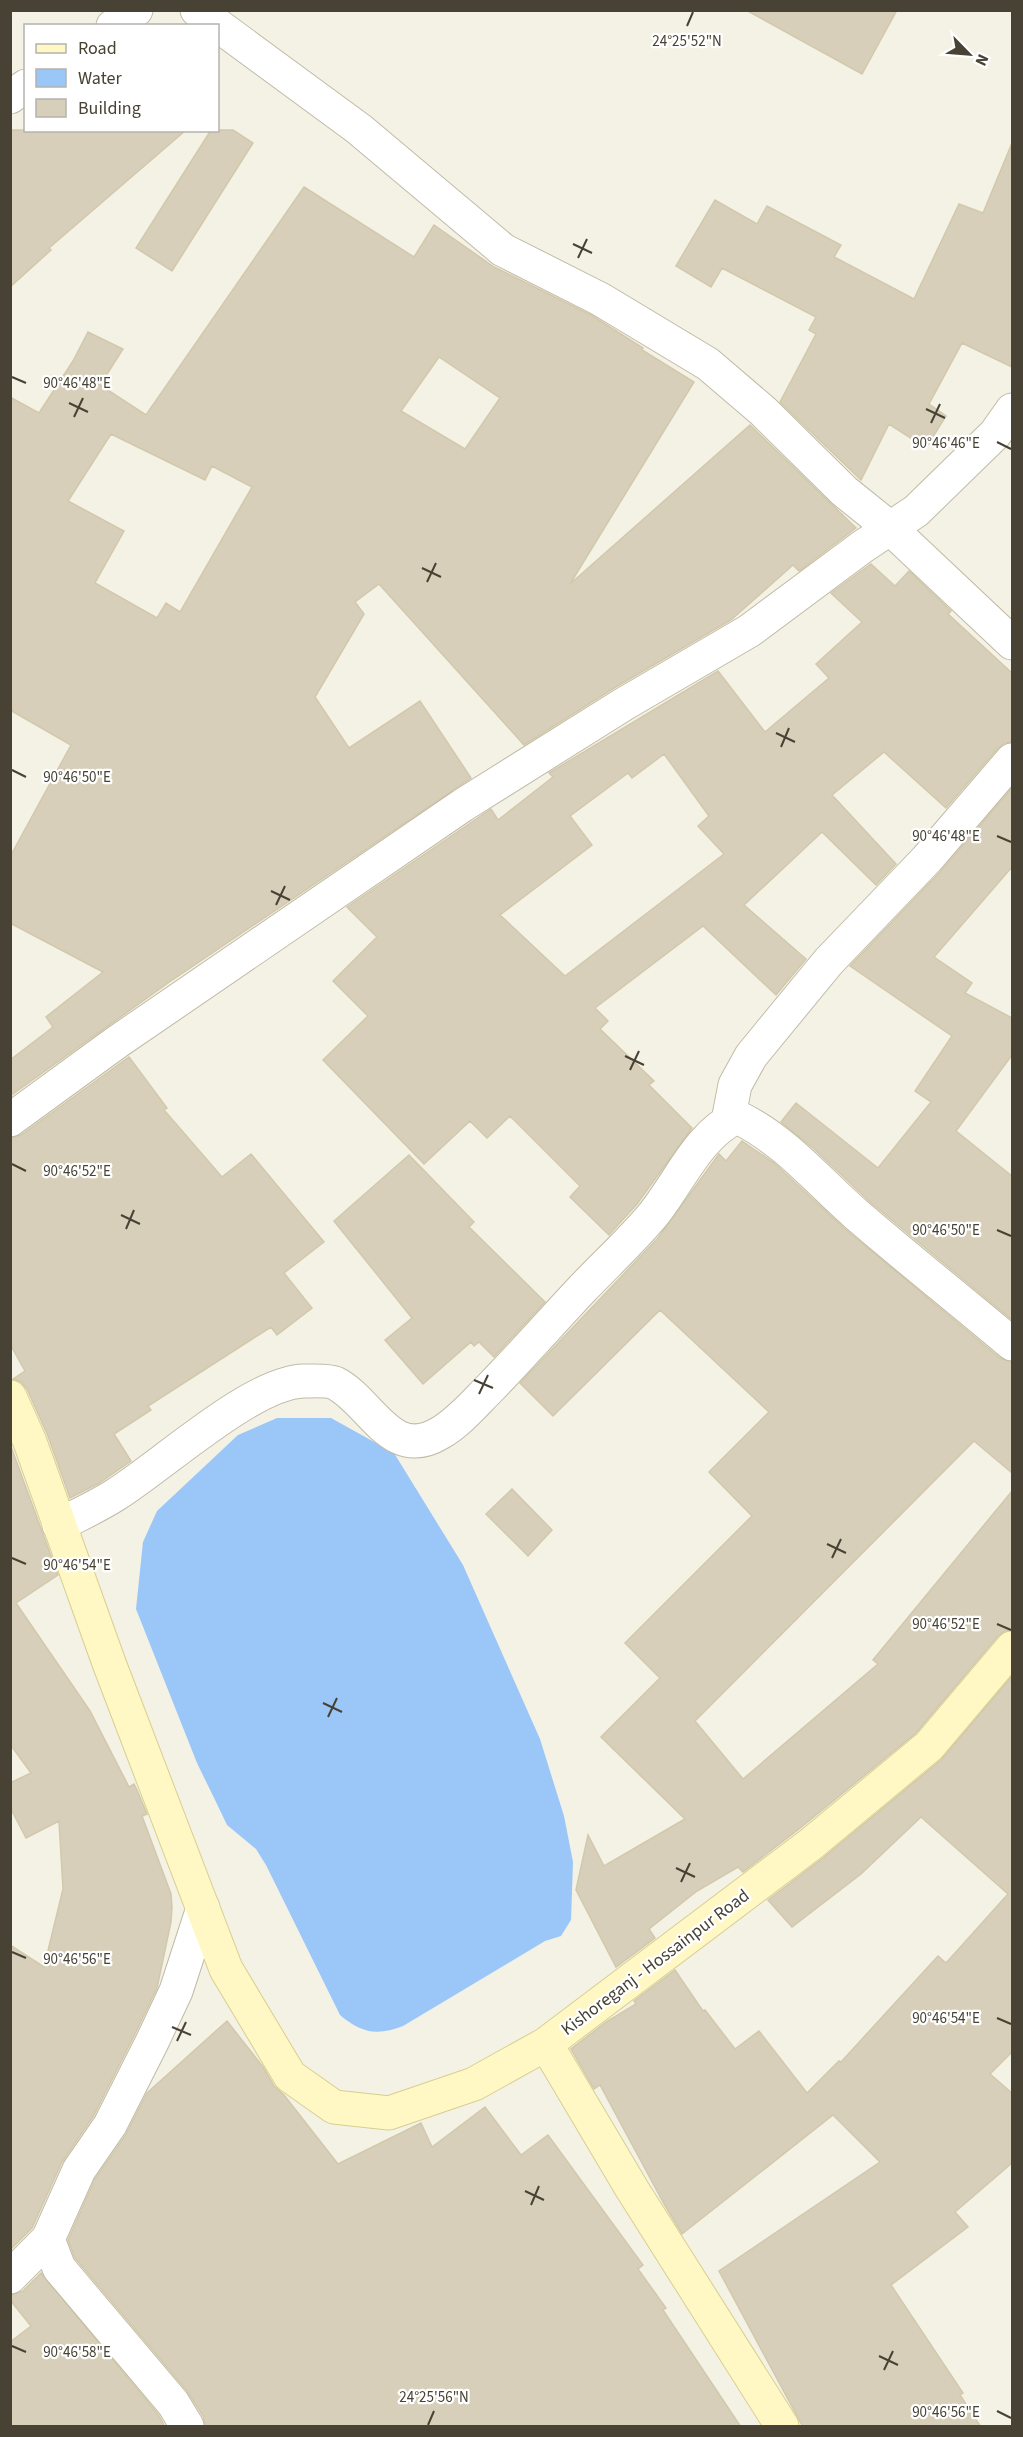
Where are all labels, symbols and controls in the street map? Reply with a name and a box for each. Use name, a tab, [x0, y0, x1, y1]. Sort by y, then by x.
legend	[24, 24, 219, 132]
north arrow	[939, 24, 999, 84]
text: 24°25'52"N	[652, 31, 722, 52]
text: Road	[78, 36, 117, 61]
text: N	[969, 50, 994, 69]
text: Water	[78, 66, 122, 91]
text: Building	[78, 96, 141, 121]
text: 90°46'48"E	[43, 373, 111, 394]
text: 90°46'46"E	[912, 433, 980, 454]
text: 90°46'50"E	[43, 767, 111, 788]
text: 90°46'48"E	[912, 826, 980, 847]
text: 90°46'52"E	[43, 1161, 111, 1182]
text: 90°46'50"E	[912, 1220, 980, 1241]
text: 90°46'54"E	[43, 1555, 111, 1576]
text: 90°46'52"E	[912, 1614, 980, 1635]
street label: Kishoreganj - Hossainpur Road	[556, 1883, 755, 2042]
text: 90°46'56"E	[43, 1949, 111, 1970]
text: 90°46'54"E	[912, 2008, 980, 2029]
text: 90°46'58"E	[43, 2342, 111, 2363]
text: 24°25'56"N	[399, 2387, 469, 2408]
text: 90°46'56"E	[912, 2402, 980, 2423]

